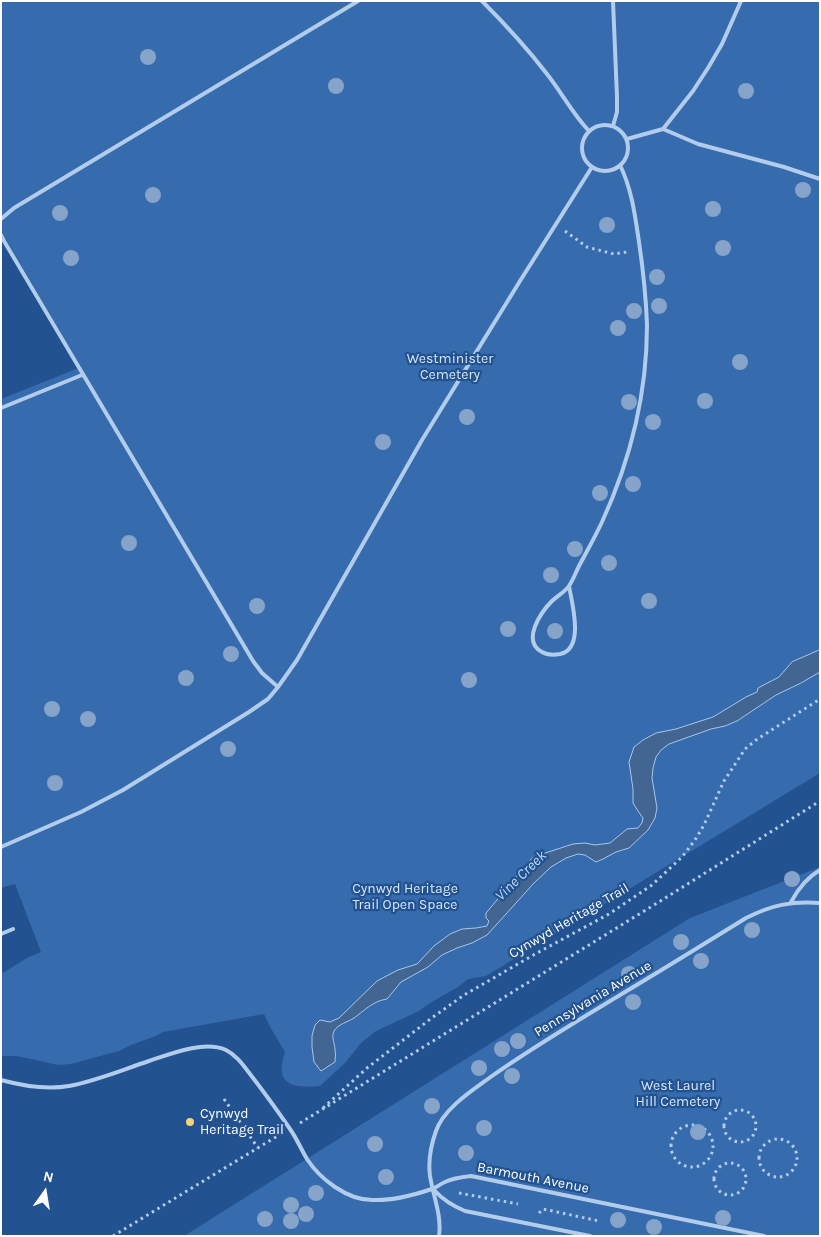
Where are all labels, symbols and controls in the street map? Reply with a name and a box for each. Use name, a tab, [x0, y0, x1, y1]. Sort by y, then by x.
park label: Westminister Cemetery	[407, 351, 493, 384]
water label: Vine Creek	[491, 847, 551, 905]
street label: Cynwyd Heritage Trail	[506, 880, 632, 962]
park label: Cynwyd Heritage Trail Open Space	[352, 881, 458, 914]
street label: Pennsylvania Avenue	[531, 957, 655, 1041]
park label: West Laurel Hill Cemetery	[636, 1078, 720, 1110]
place label: Cynwyd Heritage Trail	[200, 1106, 284, 1138]
marker: Cynwyd Heritage Trail	[184, 1116, 196, 1128]
street label: Barmouth Avenue	[476, 1159, 590, 1197]
north arrow	[20, 1167, 70, 1217]
text: N	[42, 1167, 55, 1186]

